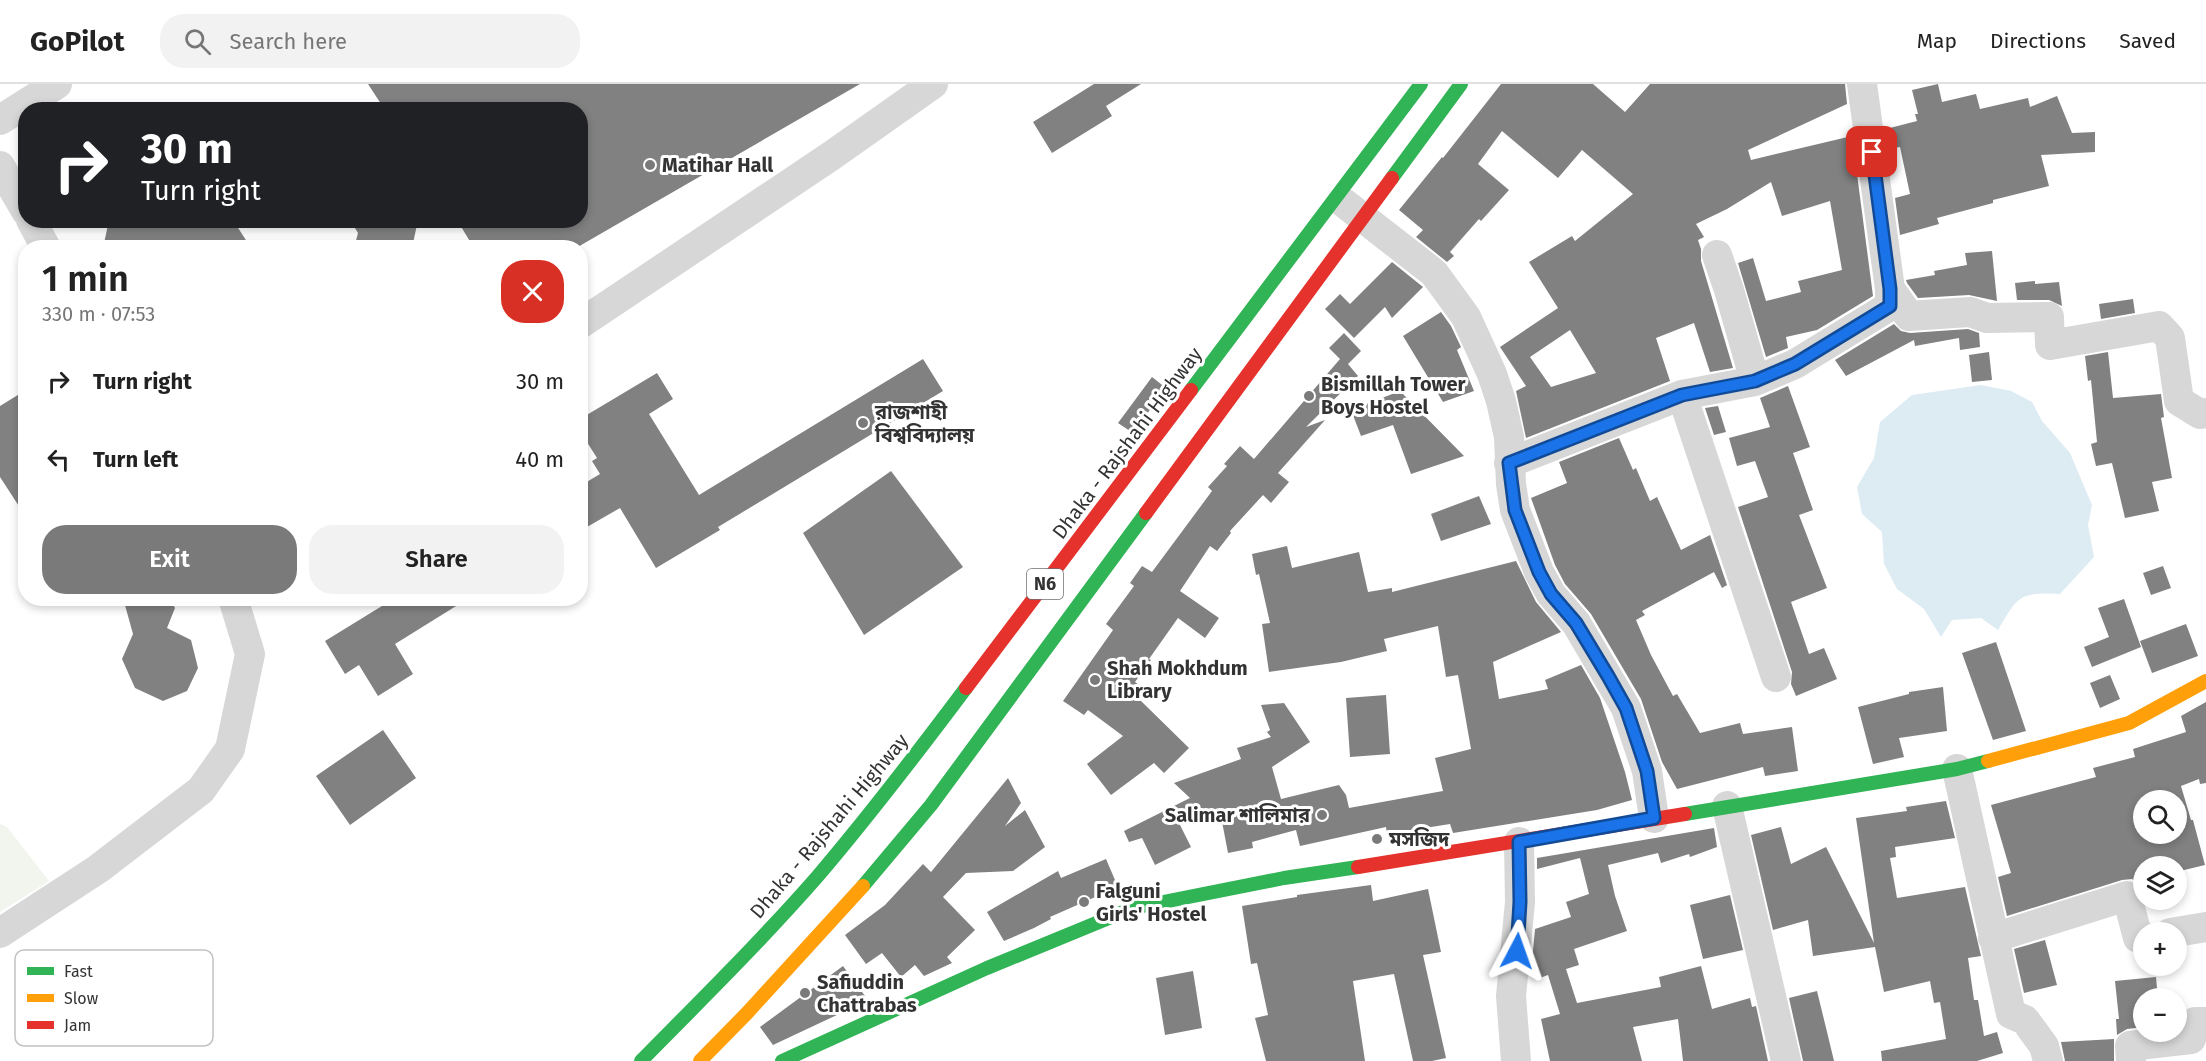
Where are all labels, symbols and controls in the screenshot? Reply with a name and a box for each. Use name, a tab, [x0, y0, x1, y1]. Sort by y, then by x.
search box	[160, 14, 580, 68]
text: GoPilot	[30, 25, 124, 58]
icon: search	[181, 25, 214, 58]
text: Search here	[229, 28, 347, 55]
text: Map	[1917, 28, 1957, 54]
text: Directions	[1990, 28, 2086, 54]
text: Saved	[2119, 28, 2176, 54]
text: 30 m	[141, 124, 233, 174]
icon: right	[42, 126, 120, 204]
pin	[1846, 126, 1897, 177]
icon: arrive	[1855, 135, 1888, 168]
place label: Matihar Hall	[662, 153, 773, 177]
marker: Matihar Hall	[643, 158, 657, 172]
text: Turn right	[141, 175, 261, 207]
text: 1 min	[42, 257, 129, 301]
button: close	[501, 260, 564, 323]
text: 330 m · 07:53	[42, 302, 155, 326]
street label: Dhaka - Rajshahi Highway	[1047, 342, 1207, 544]
icon: right	[42, 365, 75, 398]
text: Turn right	[93, 368, 192, 395]
text: 30 m	[516, 368, 564, 395]
place label: Bismillah Tower Boys Hostel	[1321, 372, 1467, 419]
marker: Bismillah Tower Boys Hostel	[1302, 389, 1316, 403]
place label: রাজশাহী বিশ্ববিদ্যালয়	[874, 400, 975, 447]
marker: রাজশাহী বিশ্ববিদ্যালয়	[856, 416, 870, 430]
icon: left	[42, 443, 75, 476]
text: Turn left	[93, 446, 178, 473]
text: 40 m	[515, 446, 564, 473]
button: Exit	[42, 525, 297, 594]
button: Share	[309, 525, 564, 594]
road number: N6	[1027, 569, 1063, 599]
place label: Shah Mokhdum Library	[1107, 656, 1248, 703]
marker: Shah Mokhdum Library	[1088, 673, 1102, 687]
street label: Dhaka - Rajshahi Highway	[745, 729, 913, 923]
map controls	[2133, 790, 2187, 1042]
button: search	[2133, 790, 2187, 844]
place label: Salimar শালিমার	[1165, 803, 1311, 827]
marker: Salimar শালিমার	[1315, 808, 1329, 822]
place label: মসজিদ	[1388, 827, 1450, 851]
marker: মসজিদ	[1370, 832, 1384, 846]
button: layers	[2133, 856, 2187, 910]
place label: Falguni Girls' Hostel	[1096, 879, 1206, 926]
marker: Falguni Girls' Hostel	[1077, 895, 1091, 909]
position arrow	[1485, 919, 1549, 983]
button: +	[2133, 922, 2187, 976]
legend	[15, 950, 213, 1046]
text: Fast	[64, 962, 93, 981]
place label: Safiuddin Chattrabas	[817, 970, 917, 1017]
marker: Safiuddin Chattrabas	[798, 986, 812, 1000]
button: −	[2133, 988, 2187, 1042]
text: Slow	[64, 989, 99, 1008]
text: Jam	[64, 1016, 91, 1035]

